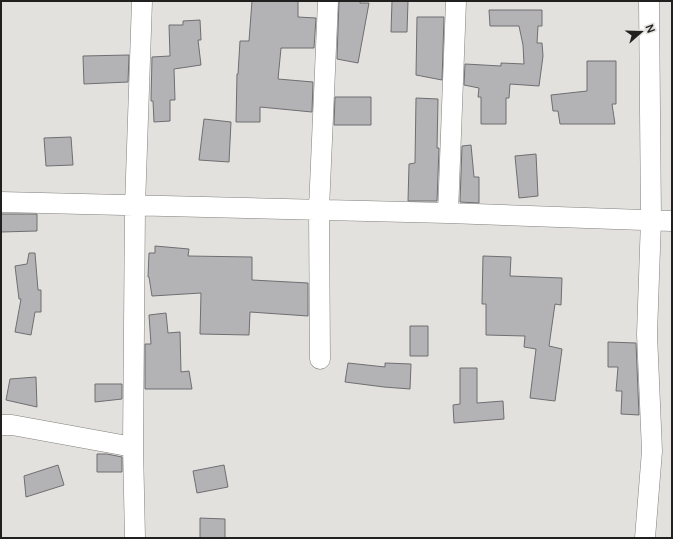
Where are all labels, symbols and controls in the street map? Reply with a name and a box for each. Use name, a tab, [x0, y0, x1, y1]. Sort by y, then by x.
north arrow	[621, 12, 661, 52]
text: N	[642, 22, 659, 35]

